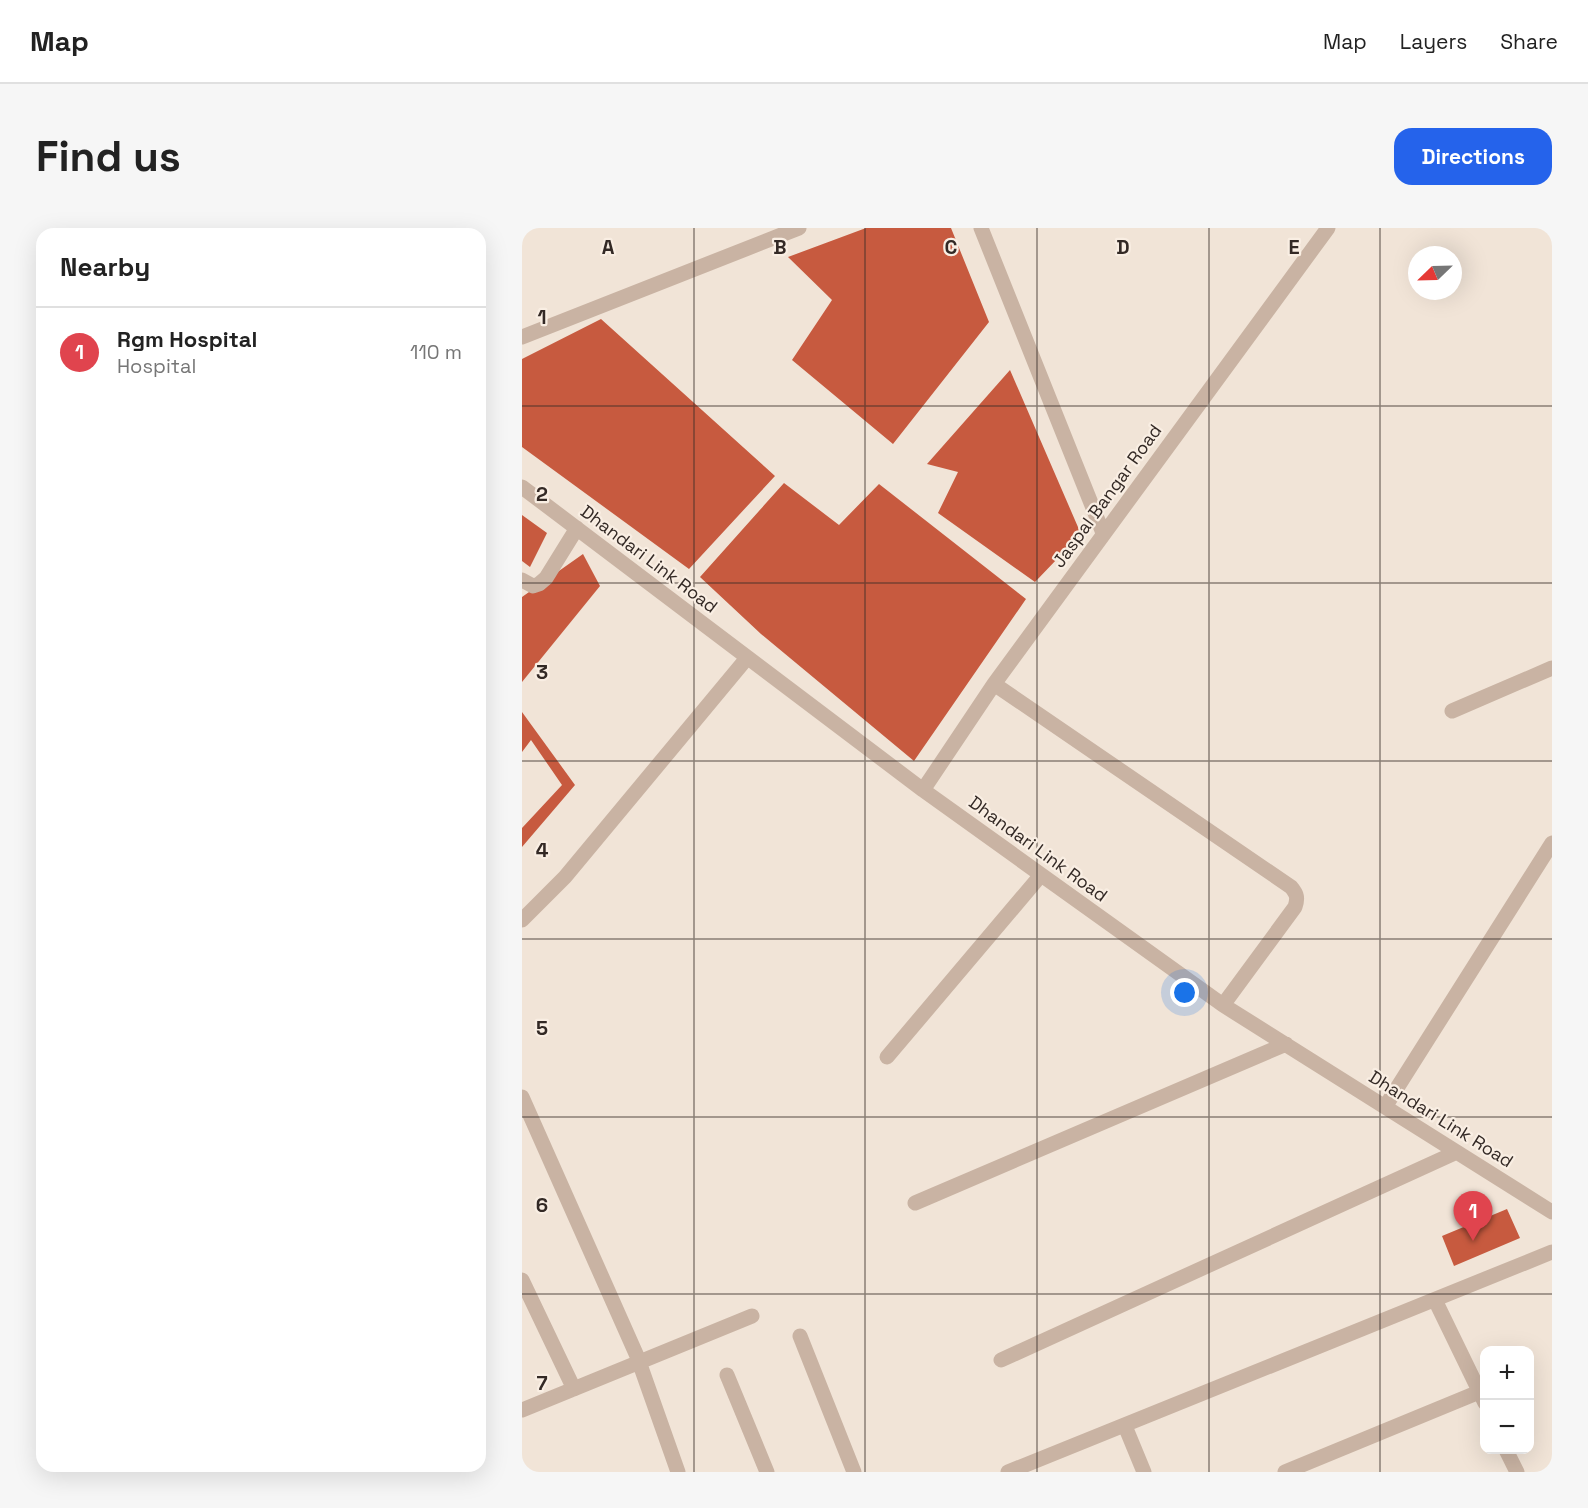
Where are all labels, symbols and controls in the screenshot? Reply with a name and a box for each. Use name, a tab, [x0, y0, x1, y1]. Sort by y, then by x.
text: Map	[30, 23, 89, 59]
text: Map	[1323, 28, 1367, 55]
text: Layers	[1400, 28, 1467, 55]
text: Share	[1500, 28, 1558, 55]
button: Directions	[1394, 128, 1552, 185]
text: Find us	[36, 130, 181, 183]
text: A	[602, 234, 615, 260]
text: B	[773, 234, 787, 260]
text: C	[945, 234, 958, 260]
text: D	[1116, 234, 1130, 260]
text: E	[1288, 234, 1300, 260]
north arrow	[1408, 246, 1462, 300]
text: Nearby	[60, 250, 150, 284]
text: 1	[537, 304, 547, 330]
text: Rgm Hospital	[117, 325, 257, 353]
text: 1	[75, 339, 84, 365]
text: 110 m	[410, 339, 462, 365]
text: Hospital	[117, 353, 196, 379]
street label: Jaspal Bangar Road	[1047, 419, 1166, 572]
text: 2	[536, 481, 548, 507]
street label: Dhandari Link Road	[576, 499, 722, 618]
text: 3	[536, 659, 548, 685]
street label: Dhandari Link Road	[964, 791, 1112, 907]
text: 4	[536, 837, 549, 863]
your location	[1170, 978, 1199, 1007]
text: 5	[536, 1015, 548, 1041]
street label: Dhandari Link Road	[1365, 1065, 1518, 1172]
text: 6	[536, 1192, 548, 1218]
pin: 1	[1454, 1192, 1492, 1241]
map controls	[1480, 1346, 1534, 1454]
button: +	[1480, 1346, 1534, 1400]
text: 7	[536, 1370, 548, 1396]
button: −	[1480, 1400, 1534, 1454]

